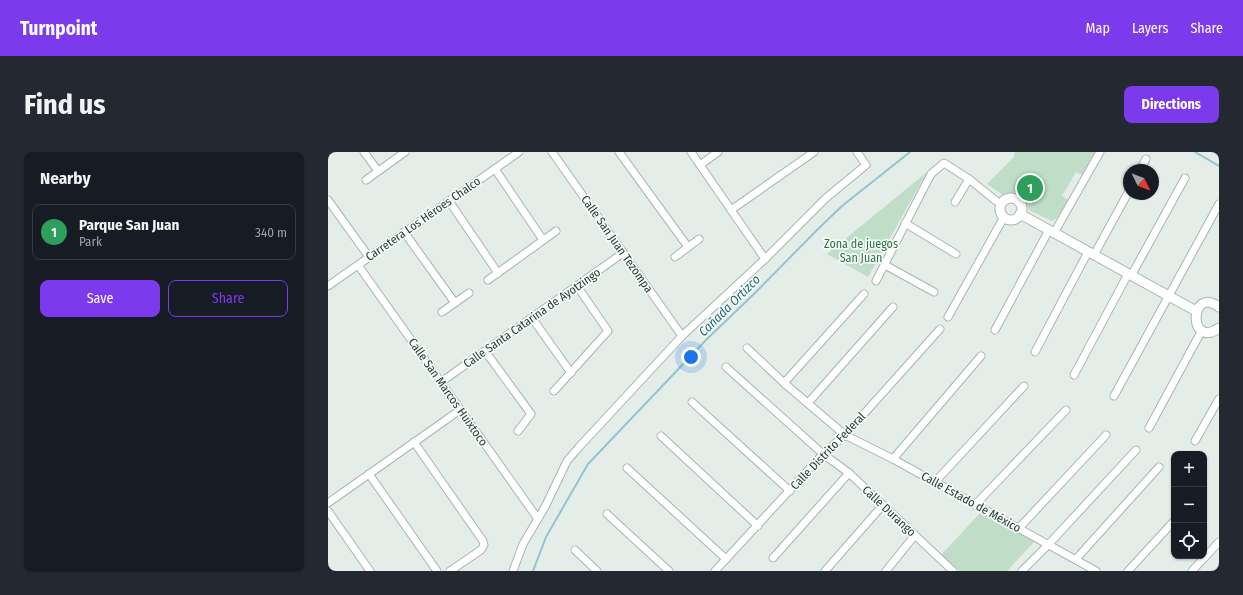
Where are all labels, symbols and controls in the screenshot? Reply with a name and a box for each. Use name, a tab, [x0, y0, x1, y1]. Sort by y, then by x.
text: Turnpoint	[20, 17, 97, 40]
text: Map	[1086, 20, 1110, 37]
text: Layers	[1132, 20, 1168, 37]
text: Share	[1190, 20, 1223, 37]
button: Directions	[1124, 86, 1219, 123]
text: Find us	[24, 88, 106, 121]
north arrow	[1123, 164, 1159, 200]
text: Nearby	[40, 168, 91, 189]
pin: 1	[1017, 173, 1043, 203]
street label: Carretera Los Héroes Chalco	[363, 174, 483, 264]
street label: Calle San Juan Tezompa	[578, 193, 656, 295]
text: Parque San Juan	[79, 216, 179, 234]
text: 1	[51, 225, 57, 240]
text: 340 m	[255, 225, 287, 240]
text: Park	[79, 234, 102, 249]
park label: Zona de juegos San Juan	[824, 237, 898, 265]
street label: Calle Santa Catarina de Ayotzingo	[461, 265, 603, 371]
water label: Cañada Ortizco	[696, 271, 763, 339]
button: Save	[40, 280, 160, 317]
button: Share	[168, 280, 288, 317]
street label: Calle San Marcos Huixtoco	[405, 335, 491, 449]
your location	[681, 347, 701, 367]
street label: Calle Distrito Federal	[788, 410, 868, 492]
map controls	[1171, 451, 1207, 559]
button: +	[1171, 451, 1207, 487]
street label: Calle Estado de México	[919, 469, 1023, 535]
street label: Calle Durango	[859, 483, 919, 539]
button: −	[1171, 487, 1207, 523]
button: locate	[1171, 523, 1207, 559]

